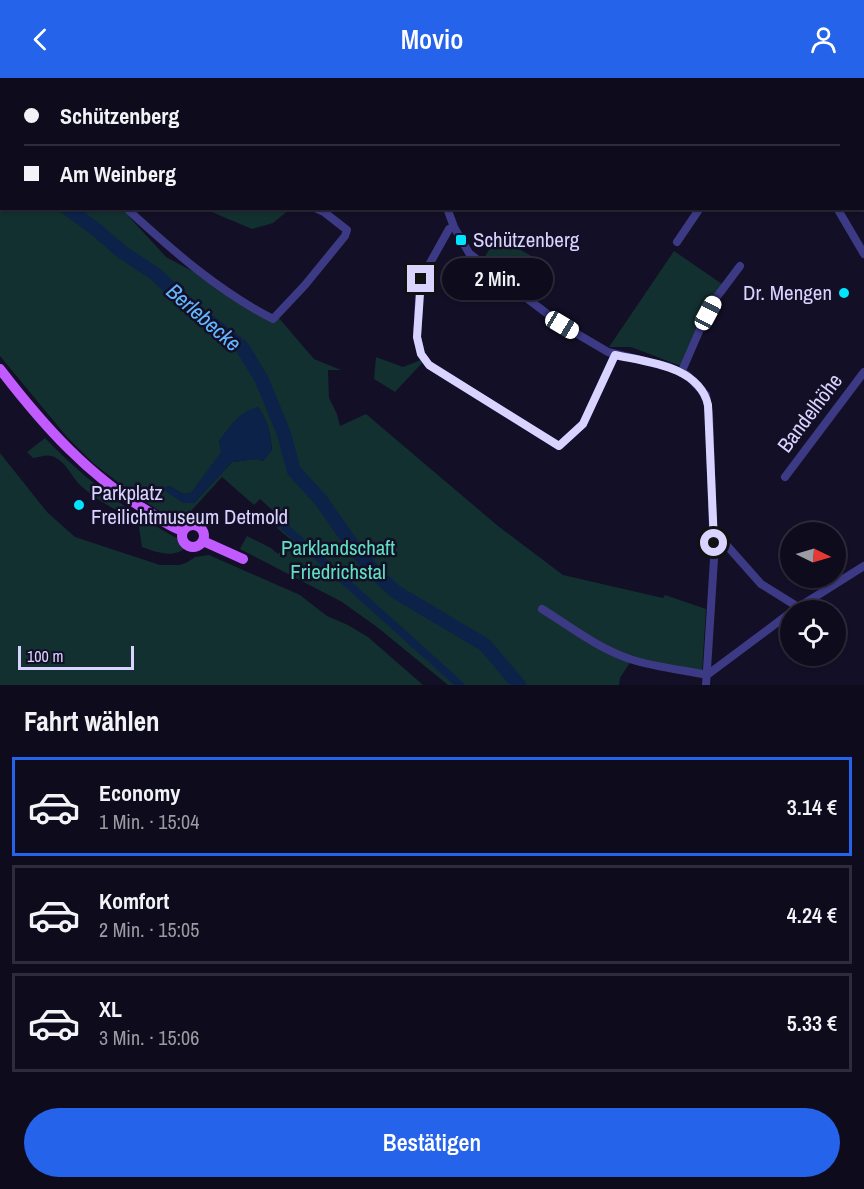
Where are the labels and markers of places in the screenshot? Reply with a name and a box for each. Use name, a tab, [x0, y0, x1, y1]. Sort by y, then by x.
place label: Schützenberg	[473, 225, 580, 254]
marker: Schützenberg	[454, 233, 468, 247]
place label: Dr. Mengen	[743, 278, 832, 307]
marker: Dr. Mengen	[837, 286, 851, 300]
place label: Parkplatz Freilichtmuseum Detmold	[91, 478, 288, 531]
marker: Parkplatz Freilichtmuseum Detmold	[72, 498, 86, 512]

